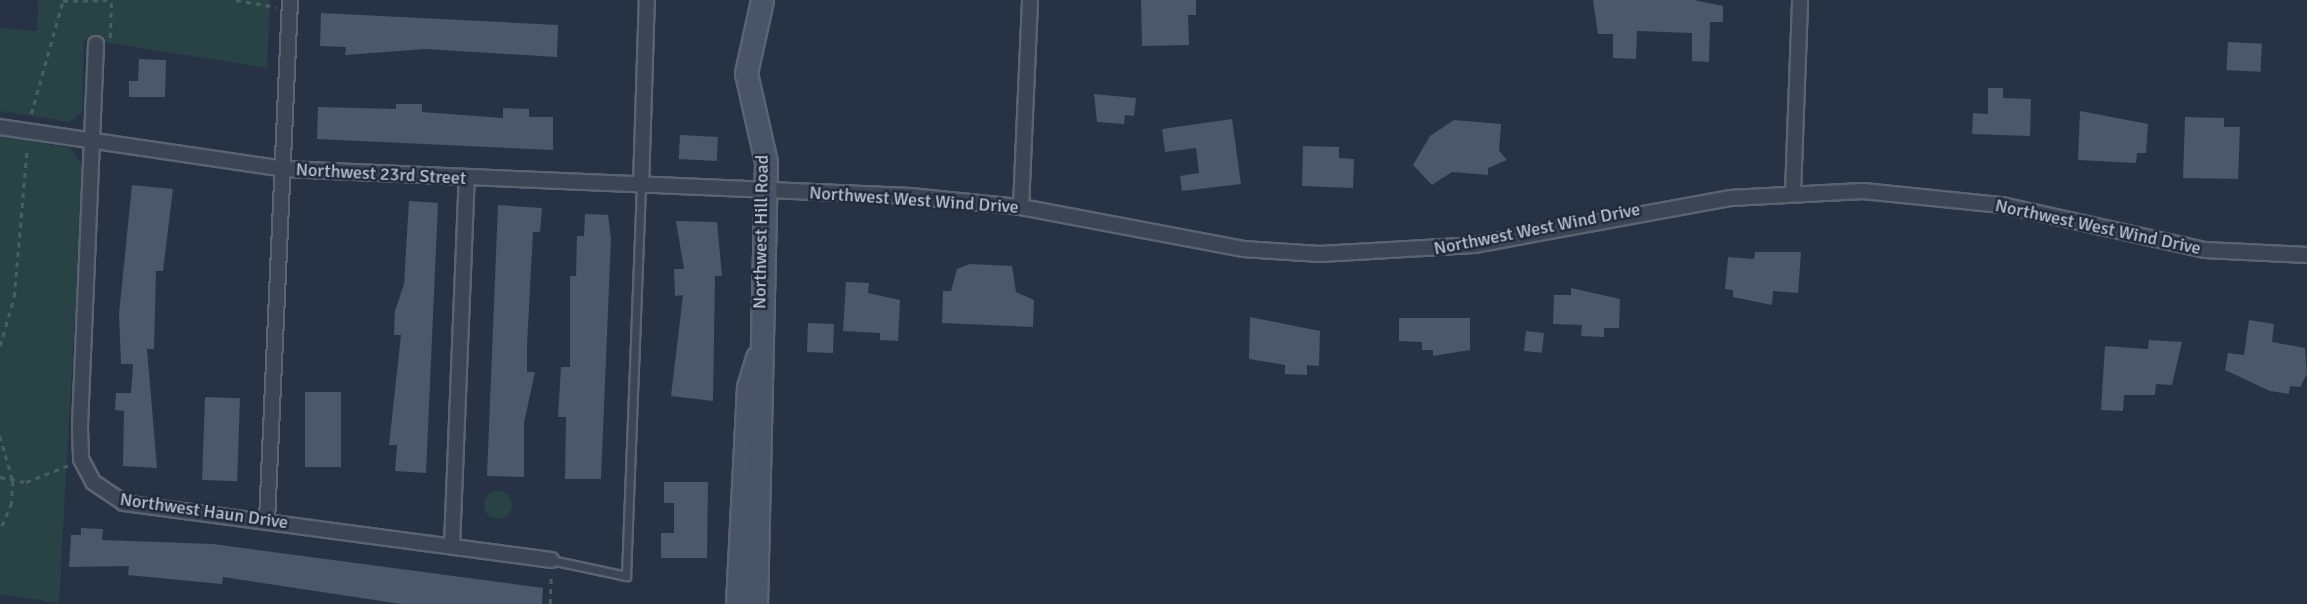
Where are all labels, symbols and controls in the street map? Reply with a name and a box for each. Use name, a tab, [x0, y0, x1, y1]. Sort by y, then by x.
street label: Northwest Hill Road	[749, 155, 773, 309]
street label: Northwest 23rd Street	[295, 159, 467, 189]
street label: Northwest West Wind Drive	[809, 182, 1019, 218]
street label: Northwest West Wind Drive	[1993, 195, 2203, 259]
street label: Northwest West Wind Drive	[1432, 198, 1642, 260]
street label: Northwest Haun Drive	[119, 489, 289, 533]

